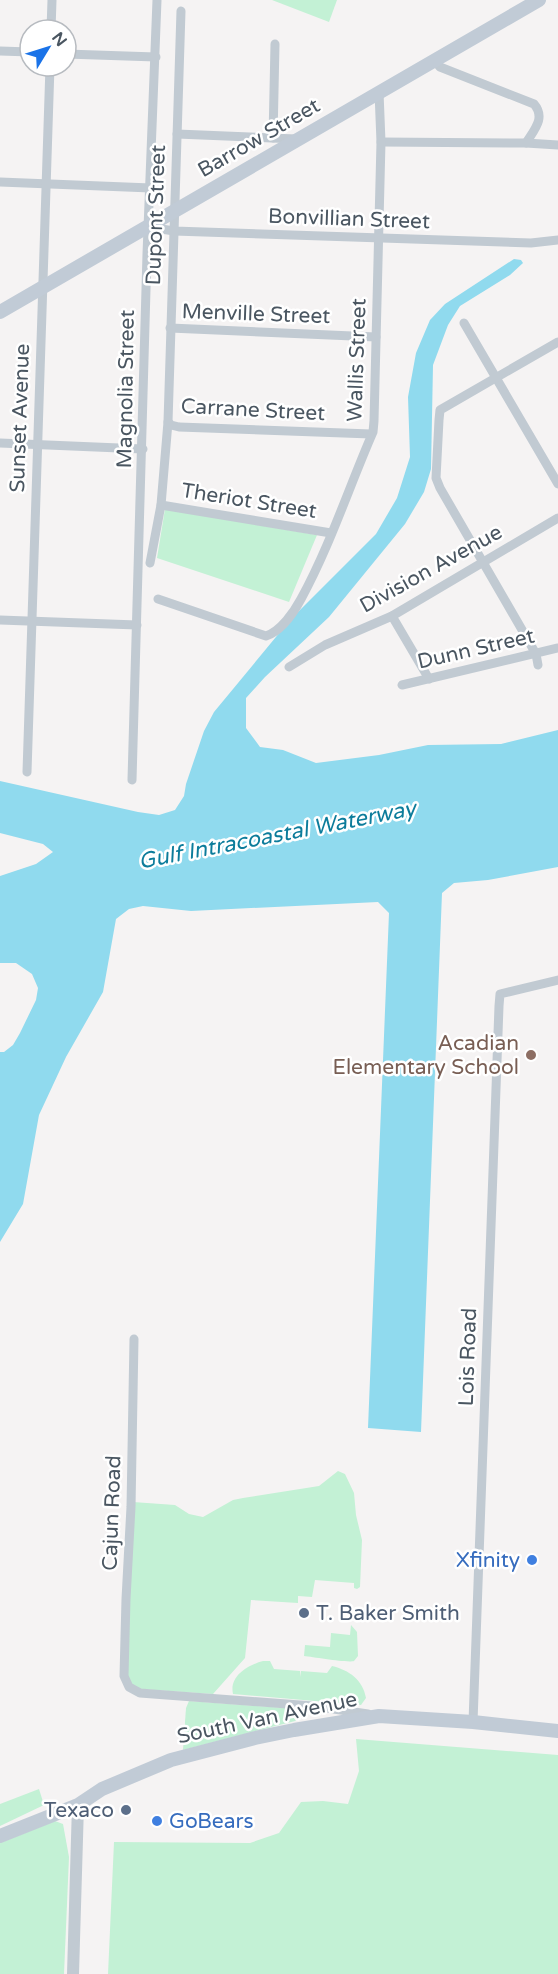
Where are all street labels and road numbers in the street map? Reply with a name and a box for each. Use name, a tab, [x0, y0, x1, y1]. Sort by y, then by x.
street label: Barrow Street	[193, 93, 325, 183]
street label: Dupont Street	[141, 144, 171, 286]
street label: Bonvillian Street	[268, 204, 430, 234]
street label: Wallis Street	[342, 298, 372, 422]
street label: Menville Street	[181, 299, 331, 329]
street label: Magnolia Street	[112, 309, 140, 469]
street label: Sunset Avenue	[5, 343, 35, 493]
street label: Carrane Street	[180, 394, 326, 426]
street label: Theriot Street	[179, 478, 319, 524]
street label: Division Avenue	[356, 520, 507, 618]
street label: Dunn Street	[415, 623, 537, 675]
street label: Lois Road	[454, 1307, 482, 1407]
street label: Cajun Road	[97, 1455, 127, 1571]
street label: South Van Avenue	[175, 1687, 359, 1749]

